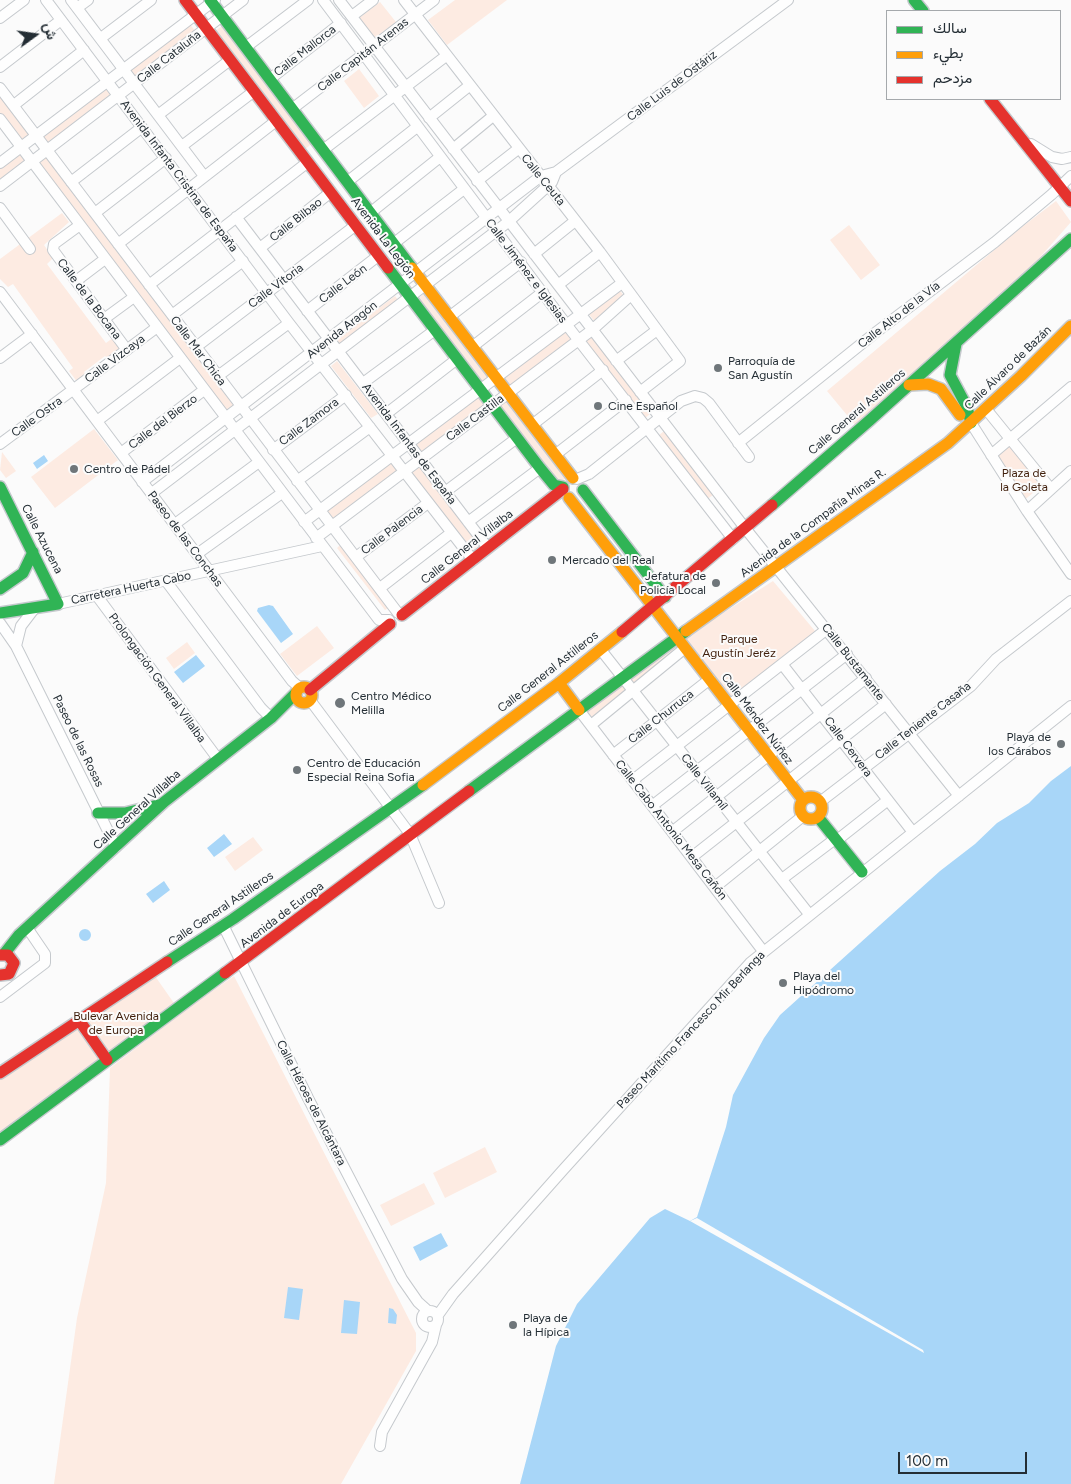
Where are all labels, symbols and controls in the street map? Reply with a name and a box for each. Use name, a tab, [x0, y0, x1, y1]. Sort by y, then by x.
north arrow	[10, 10, 60, 60]
legend	[886, 10, 1061, 100]
street label: Calle Capitán Arenas	[315, 15, 411, 95]
text: سالك	[933, 19, 967, 37]
text: ش	[40, 21, 60, 41]
street label: Calle Mallorca	[271, 22, 339, 80]
street label: Calle Cataluña	[134, 28, 204, 86]
text: بطيء	[933, 44, 963, 62]
street label: Calle Luis de Ostáriz	[624, 48, 720, 124]
text: مزدحم	[933, 69, 972, 87]
street label: Avenida Infanta Cristina de España	[117, 97, 241, 255]
street label: Calle Ceuta	[518, 151, 568, 209]
street label: Calle Bilbao	[267, 195, 325, 245]
street label: Avenida La Legión	[348, 195, 418, 281]
street label: Calle Jiménez e Iglesias	[482, 216, 570, 326]
street label: Calle de la Bocana	[54, 256, 124, 342]
street label: Calle Vitoria	[246, 261, 306, 311]
street label: Calle León	[316, 261, 370, 307]
street label: Calle Alto de la Vía	[855, 278, 943, 352]
street label: Avenida Aragón	[304, 298, 380, 362]
street label: Calle Mar Chica	[167, 313, 229, 389]
street label: Calle Álvaro de Bazán	[962, 323, 1054, 413]
street label: Calle Vizcaya	[82, 332, 148, 386]
place label: Parroquía de San Agustín	[728, 354, 795, 382]
marker: Parroquía de San Agustín	[712, 362, 724, 374]
street label: Calle General Astilleros	[806, 366, 908, 458]
street label: Avenida Infantas de España	[359, 381, 459, 507]
street label: Calle del Bierzo	[126, 391, 200, 453]
street label: Calle Castilla	[443, 392, 507, 444]
street label: Calle Ostra	[9, 394, 65, 440]
street label: Calle Zamora	[276, 395, 342, 449]
place label: Cine Español	[608, 399, 678, 413]
marker: Cine Español	[592, 400, 604, 412]
place label: Centro de Pádel	[84, 462, 170, 476]
marker: Centro de Pádel	[68, 463, 80, 475]
street label: Avenida de la Compañía Minas R.	[737, 465, 889, 581]
park label: Plaza de la Goleta	[1000, 466, 1048, 494]
street label: Paseo de las Conchas	[144, 488, 226, 590]
street label: Calle Azucena	[18, 502, 66, 576]
street label: Calle Palencia	[358, 502, 426, 558]
street label: Calle General Villalba	[418, 507, 516, 587]
place label: Mercado del Real	[562, 553, 654, 567]
marker: Mercado del Real	[546, 554, 558, 566]
street label: Carretera Huerta Cabo	[70, 568, 192, 608]
place label: Jefatura de Policía Local	[640, 569, 706, 597]
marker: Jefatura de Policía Local	[710, 577, 722, 589]
street label: Prolongación General Villalba	[105, 611, 209, 745]
street label: Calle Bustamante	[818, 621, 888, 703]
street label: Calle General Astilleros	[495, 628, 601, 716]
park label: Parque Agustín Jeréz	[702, 632, 776, 660]
street label: Calle Méndez Núñez	[718, 671, 796, 767]
street label: Calle Teniente Casaña	[872, 679, 974, 763]
street label: Calle Churruca	[625, 687, 697, 747]
place label: Centro Médico Melilla	[351, 689, 431, 717]
street label: Paseo de las Rosas	[49, 693, 107, 789]
marker: Centro Médico Melilla	[333, 696, 347, 710]
street label: Calle Cervera	[821, 714, 875, 780]
place label: Playa de los Cárabos	[988, 730, 1051, 758]
marker: Playa de los Cárabos	[1055, 738, 1067, 750]
street label: Calle Villamíl	[677, 751, 731, 813]
place label: Centro de Educación Especial Reina Sofia	[307, 756, 420, 784]
street label: Calle Cabo Antonio Mesa Cañón	[612, 757, 730, 903]
marker: Centro de Educación Especial Reina Sofia	[291, 764, 303, 776]
street label: Calle General Villalba	[90, 767, 184, 853]
street label: Calle General Astilleros	[166, 868, 276, 950]
street label: Avenida de Europa	[237, 879, 327, 951]
street label: Paseo Marítimo Francesco Mir Berlanga	[614, 948, 768, 1112]
place label: Playa del Hipódromo	[793, 969, 854, 997]
marker: Playa del Hipódromo	[777, 977, 789, 989]
park label: Bulevar Avenida de Europa	[73, 1009, 159, 1037]
street label: Calle Héroes de Alcántara	[273, 1038, 349, 1168]
place label: Playa de la Hípica	[523, 1311, 569, 1339]
marker: Playa de la Hípica	[507, 1319, 519, 1331]
scale bar	[901, 1442, 1030, 1474]
text: 100 m	[906, 1452, 948, 1470]

